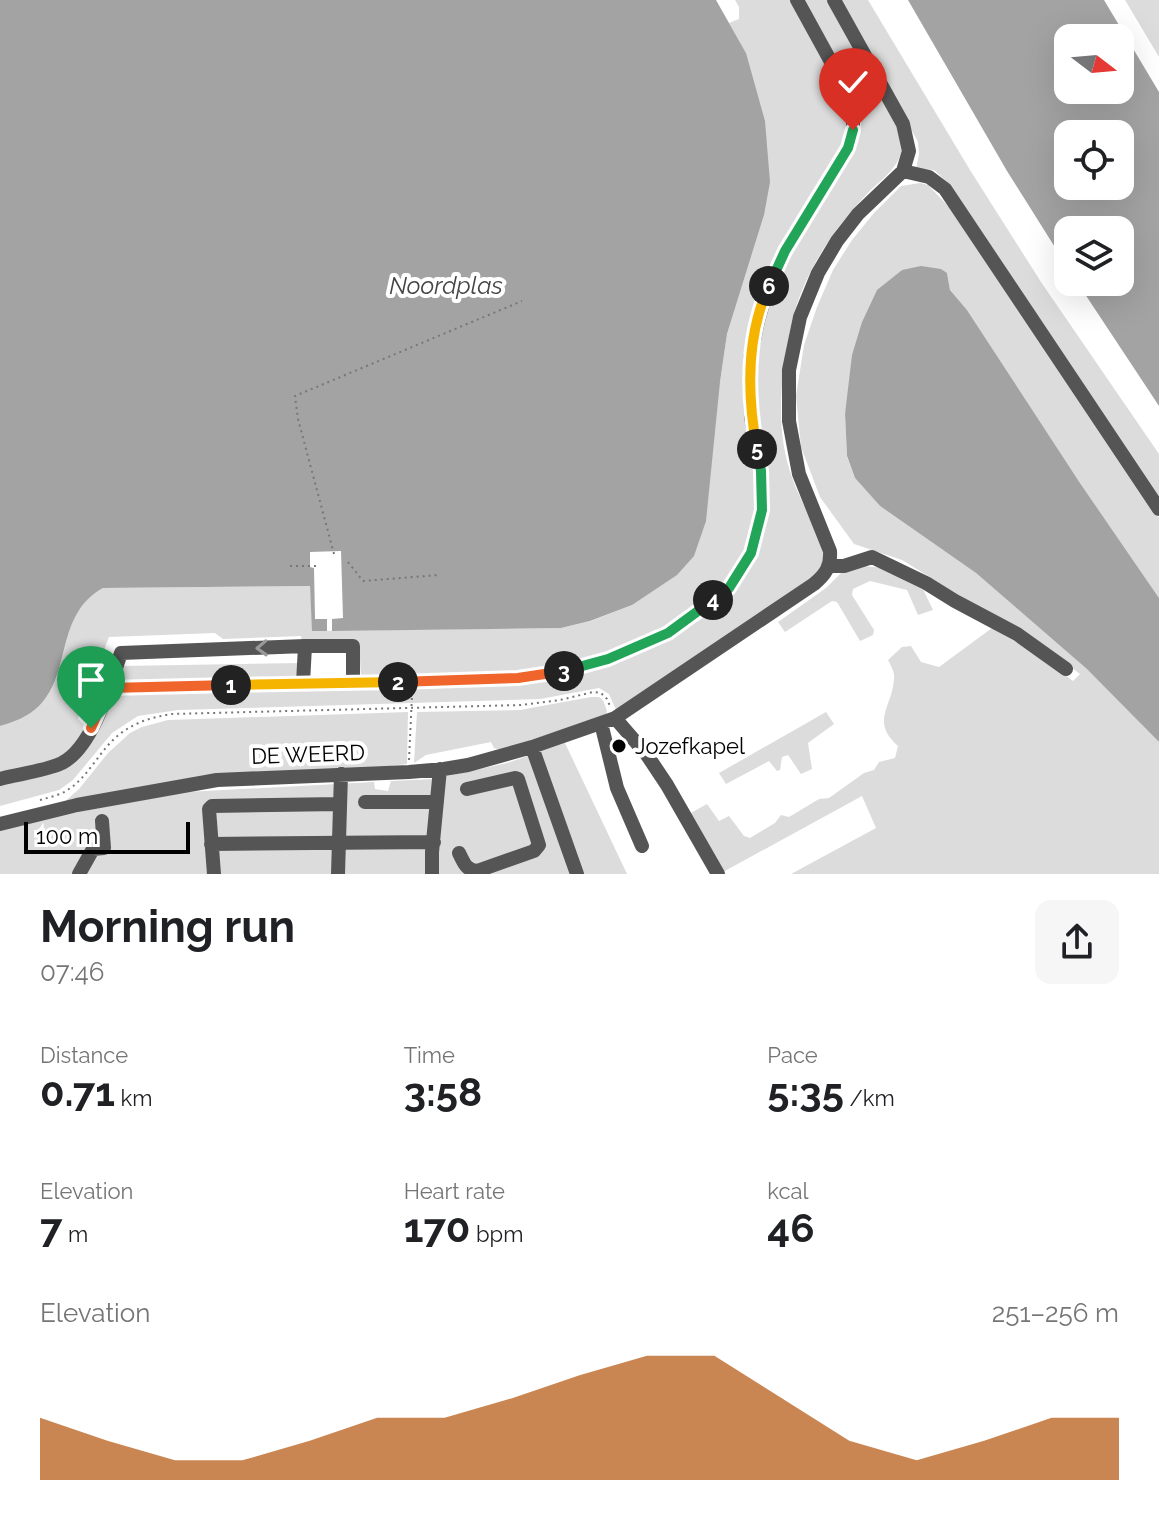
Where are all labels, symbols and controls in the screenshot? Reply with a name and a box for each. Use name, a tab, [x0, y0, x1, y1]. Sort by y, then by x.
north arrow	[1054, 24, 1134, 104]
map controls	[1054, 24, 1134, 296]
pin	[819, 48, 887, 130]
icon: check	[831, 60, 875, 104]
button: locate	[1054, 120, 1134, 200]
button: layers	[1054, 216, 1134, 296]
pin: 6	[749, 266, 789, 306]
water label: Noordplas	[389, 271, 503, 300]
text: 6	[762, 273, 776, 299]
pin: 5	[737, 429, 777, 469]
text: 5	[751, 436, 763, 462]
pin: 4	[693, 580, 733, 620]
text: 4	[707, 587, 719, 613]
one-way arrow	[255, 639, 268, 656]
pin	[57, 646, 125, 728]
pin: 3	[544, 651, 584, 691]
icon: arrive	[69, 658, 113, 702]
text: 3	[558, 658, 570, 684]
pin: 2	[378, 662, 418, 702]
pin: 1	[211, 665, 251, 705]
text: 2	[392, 669, 404, 695]
text: 1	[226, 672, 236, 698]
place label: Jozefkapel	[635, 733, 745, 759]
marker: Jozefkapel	[610, 737, 628, 755]
street label: DE WEERD	[251, 739, 365, 769]
scale bar	[24, 818, 190, 854]
text: 100 m	[36, 823, 98, 849]
button: share	[1035, 900, 1119, 984]
text: Morning run	[40, 901, 295, 952]
text: 07:46	[40, 957, 104, 987]
text: Distance	[40, 1042, 128, 1068]
text: Time	[404, 1042, 455, 1068]
text: Pace	[767, 1042, 818, 1068]
text: 0.71	[40, 1068, 115, 1115]
text: 3:58	[404, 1068, 482, 1115]
text: 5:35	[767, 1068, 844, 1115]
text: km	[115, 1085, 152, 1111]
text: /km	[844, 1085, 895, 1111]
text: Elevation	[40, 1178, 133, 1204]
text: Heart rate	[404, 1178, 505, 1204]
text: kcal	[767, 1178, 808, 1204]
text: 7	[40, 1204, 62, 1251]
text: 170	[404, 1204, 470, 1251]
text: 46	[767, 1204, 814, 1251]
text: m	[62, 1221, 88, 1247]
text: bpm	[470, 1221, 523, 1247]
text: Elevation	[40, 1298, 150, 1328]
text: 251–256 m	[992, 1298, 1119, 1328]

